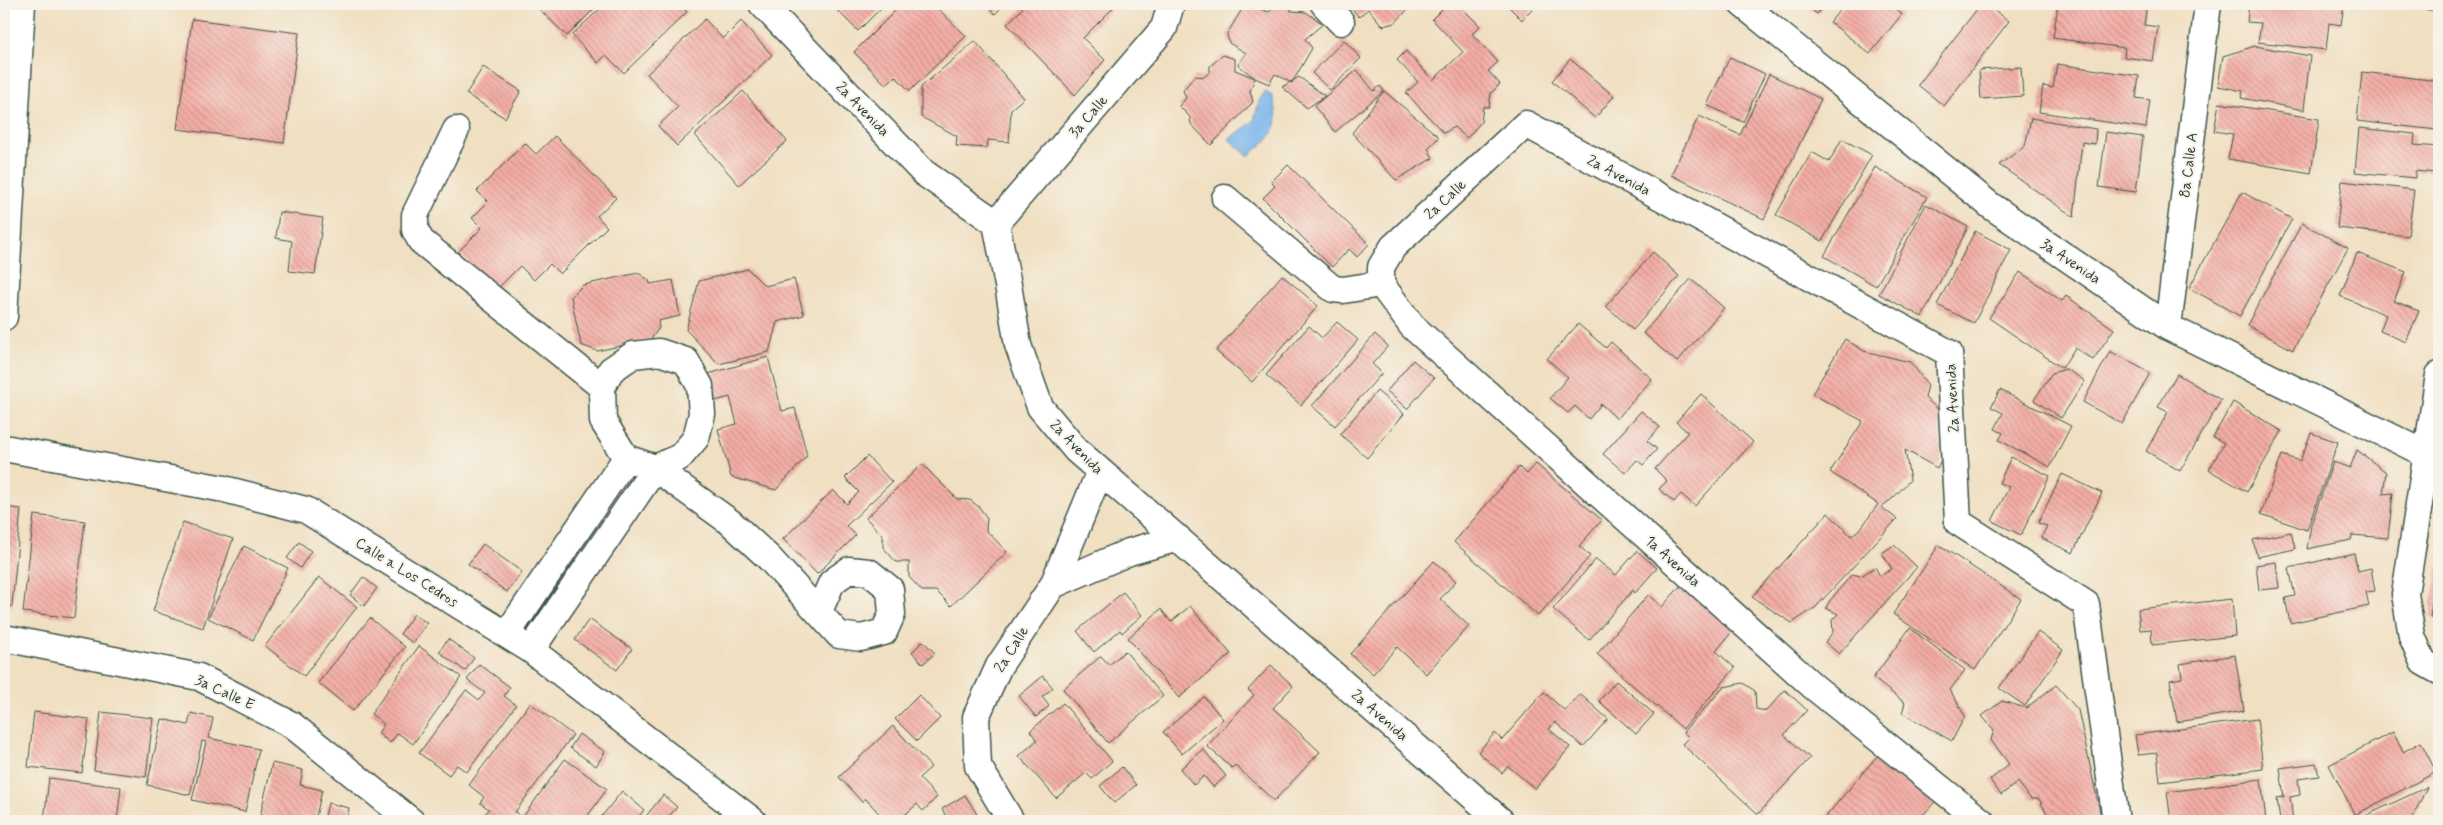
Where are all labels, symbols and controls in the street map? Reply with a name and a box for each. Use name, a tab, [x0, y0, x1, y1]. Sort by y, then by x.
street label: 2a Avenida	[831, 78, 894, 142]
street label: 3a Calle	[1065, 91, 1113, 142]
street label: 8a Calle A	[2175, 131, 2203, 199]
street label: 2a Avenida	[1583, 151, 1654, 201]
street label: 2a Calle	[1420, 175, 1471, 224]
street label: 3a Avenida	[2036, 234, 2105, 289]
street label: 2a Avenida	[1941, 363, 1965, 433]
street label: 2a Avenida	[1045, 416, 1108, 480]
street label: 1a Avenida	[1640, 531, 1705, 592]
street label: Calle a Los Cedros	[351, 533, 462, 613]
street label: 2a Calle	[990, 623, 1034, 676]
street label: 3a Calle E	[192, 671, 258, 715]
street label: 2a Avenida	[1347, 685, 1412, 746]

